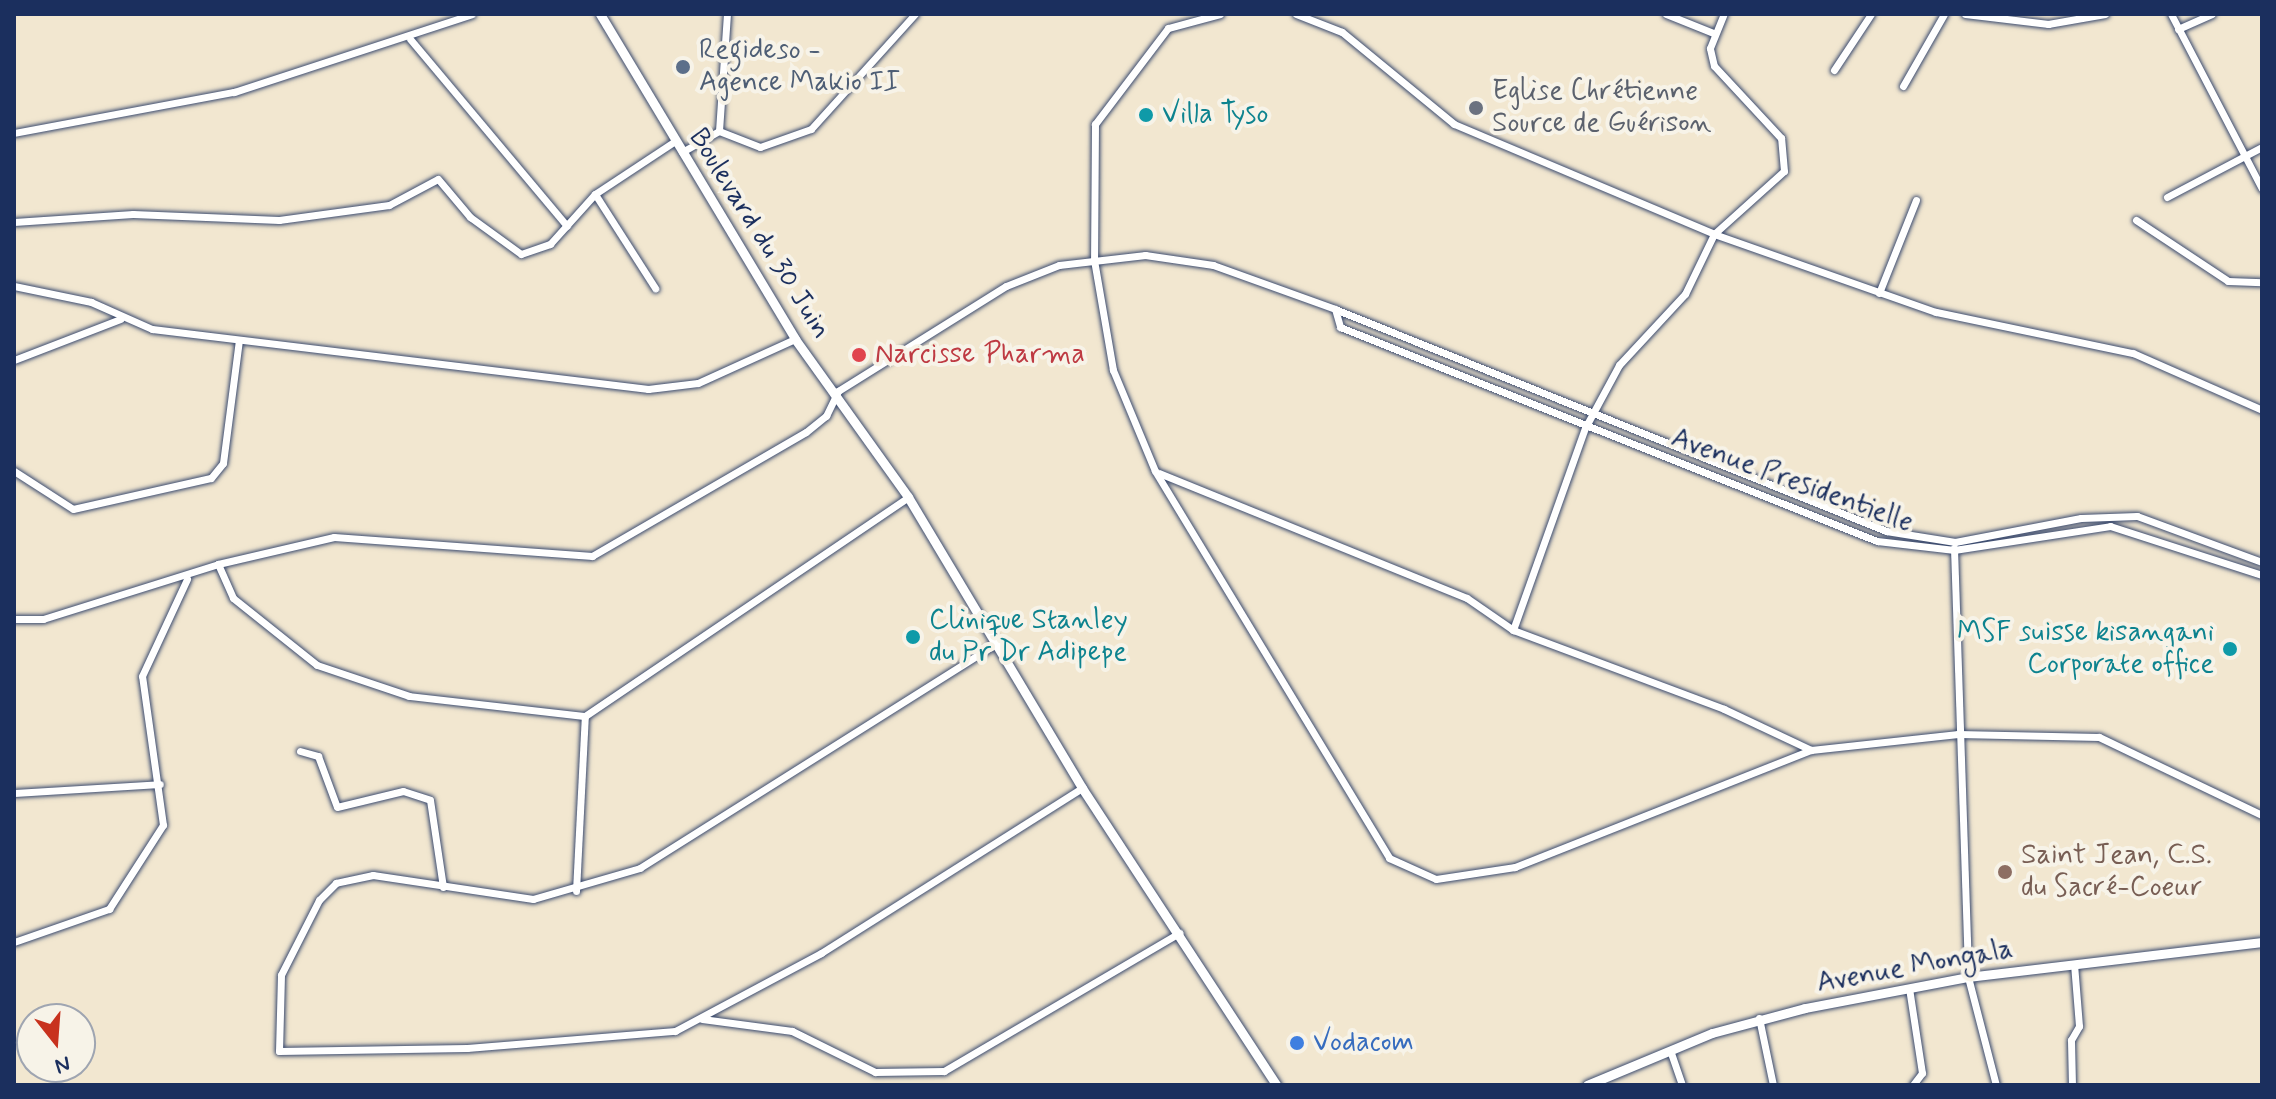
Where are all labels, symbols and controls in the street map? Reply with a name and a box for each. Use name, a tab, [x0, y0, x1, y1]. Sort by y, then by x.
place label: Regideso - Agence Makio II	[699, 34, 900, 100]
marker: Regideso - Agence Makio II	[674, 58, 692, 76]
place label: Eglise Chrétienne Source de Guérison	[1492, 75, 1714, 141]
place label: Villa Tyso	[1162, 98, 1268, 132]
marker: Eglise Chrétienne Source de Guérison	[1467, 99, 1485, 117]
marker: Villa Tyso	[1137, 106, 1155, 124]
street label: Boulevard du 30 Juin	[681, 123, 837, 345]
place label: Narcisse Pharma	[875, 338, 1078, 372]
marker: Narcisse Pharma	[850, 346, 868, 364]
street label: Avenue Presidentielle	[1667, 422, 1917, 540]
place label: Clinique Stanley du Pr Dr Adipepe	[929, 604, 1128, 670]
place label: MSF suisse kisangani Corporate office	[1957, 616, 2214, 682]
marker: Clinique Stanley du Pr Dr Adipepe	[904, 628, 922, 646]
marker: MSF suisse kisangani Corporate office	[2221, 640, 2239, 658]
place label: Saint Jean, C.S. du Sacré-Coeur	[2021, 839, 2214, 905]
marker: Saint Jean, C.S. du Sacré-Coeur	[1996, 863, 2014, 881]
street label: Avenue Mongala	[1814, 933, 2016, 1001]
north arrow	[16, 1003, 96, 1083]
place label: Vodacom	[1313, 1026, 1414, 1060]
marker: Vodacom	[1288, 1034, 1306, 1052]
text: N	[51, 1049, 74, 1080]

